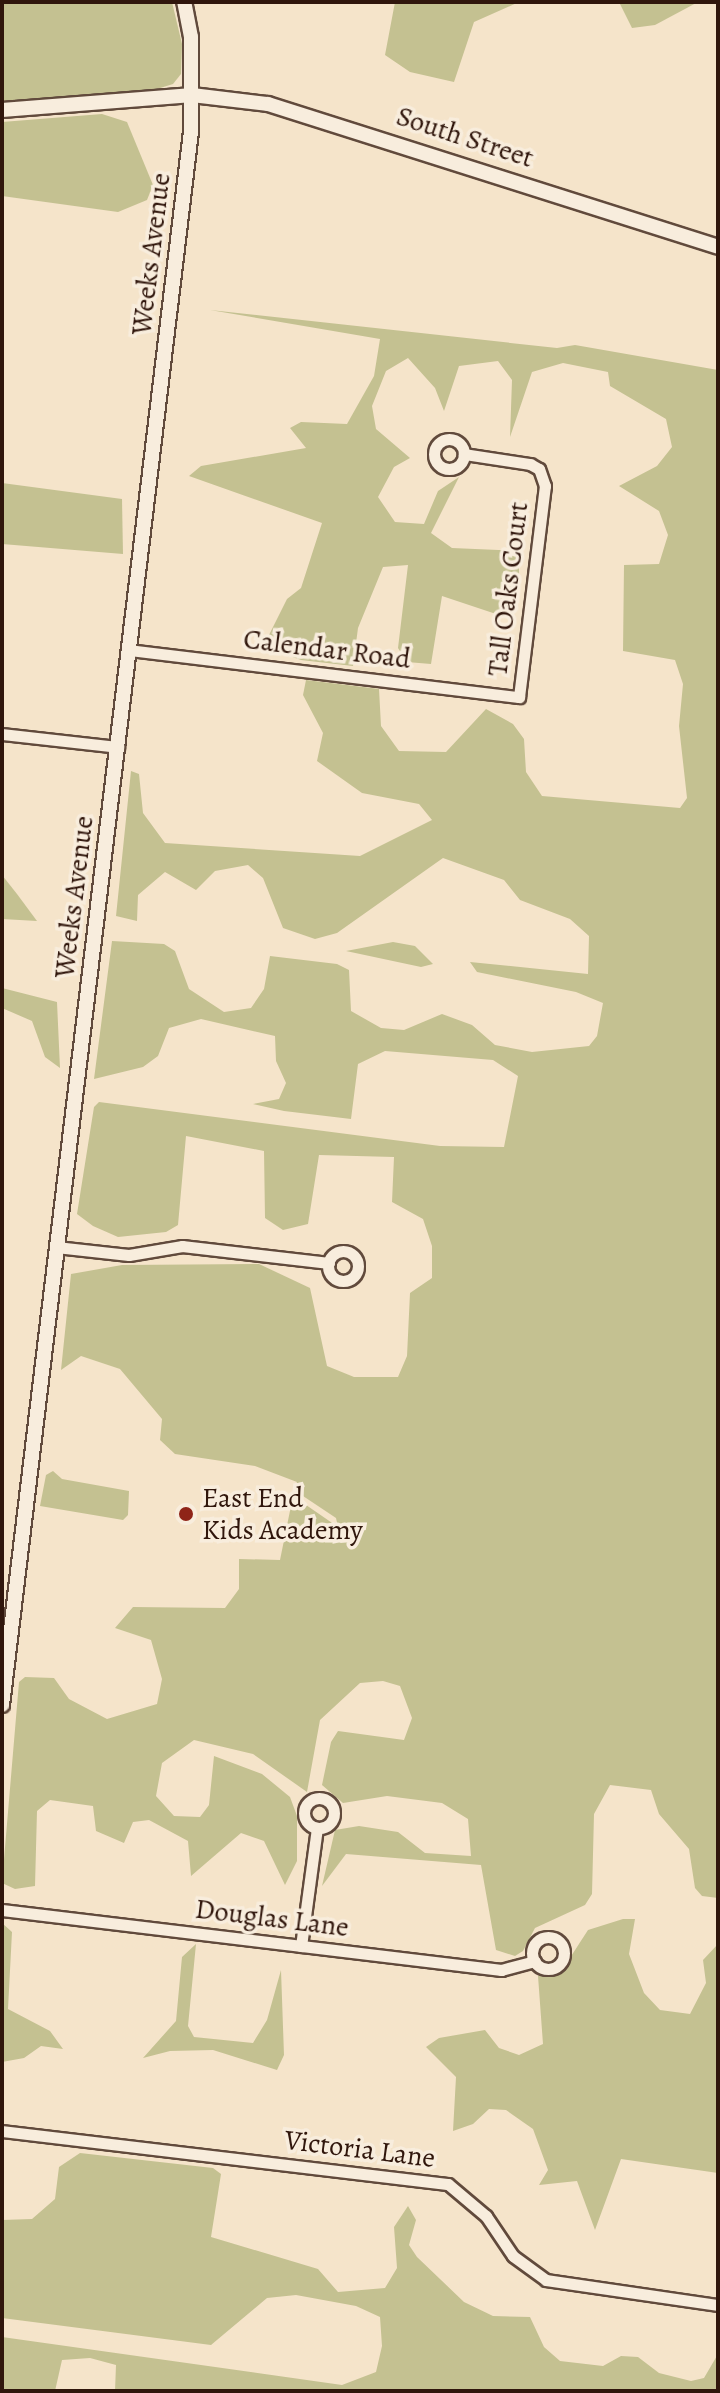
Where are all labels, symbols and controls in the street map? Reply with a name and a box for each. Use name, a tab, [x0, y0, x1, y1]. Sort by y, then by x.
street label: South Street	[392, 99, 538, 175]
street label: Weeks Avenue	[124, 171, 178, 337]
street label: Tall Oaks Court	[481, 500, 535, 678]
street label: Calendar Road	[242, 622, 412, 676]
street label: Weeks Avenue	[47, 814, 101, 980]
place label: East End Kids Academy	[202, 1481, 363, 1547]
marker: East End Kids Academy	[177, 1505, 195, 1523]
street label: Douglas Lane	[193, 1892, 351, 1944]
street label: Victoria Lane	[283, 2123, 437, 2175]

